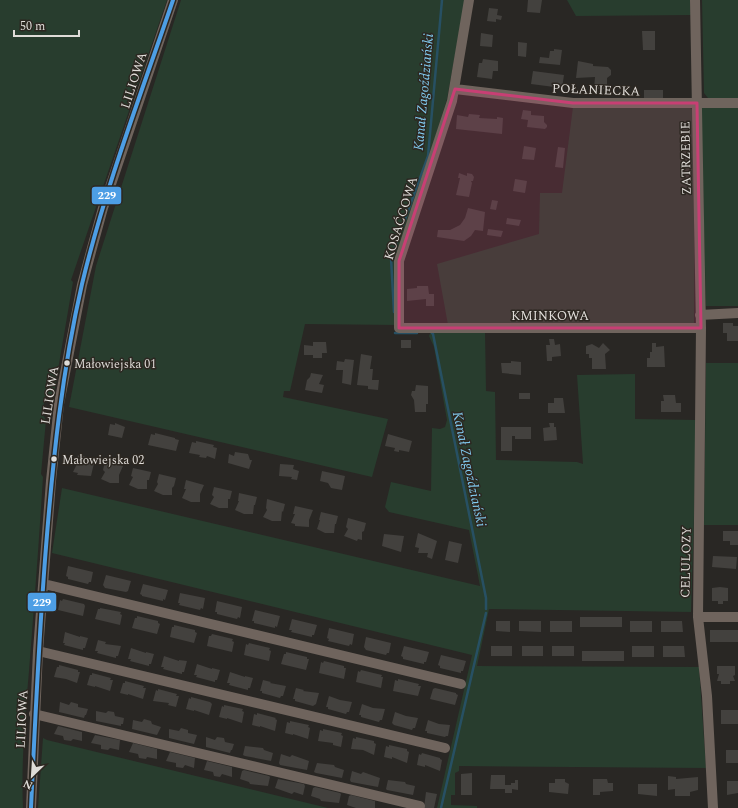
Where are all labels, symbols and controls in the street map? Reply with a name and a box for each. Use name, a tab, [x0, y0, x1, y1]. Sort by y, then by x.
scale bar	[14, 12, 79, 38]
text: 50 m	[20, 17, 45, 36]
water label: Kanał Zagoździański	[408, 32, 439, 152]
street label: LILIOWA	[115, 49, 153, 111]
street label: POŁANIECKA	[551, 78, 641, 102]
street label: ZATRZEBIE	[675, 121, 697, 195]
street label: KOSAĆCOWA	[379, 174, 423, 263]
line badge: 229	[91, 186, 122, 205]
text: 229	[98, 187, 116, 204]
street label: KMINKOWA	[511, 306, 589, 326]
place label: Małowiejska 01	[74, 355, 156, 374]
marker: Małowiejska 01	[62, 358, 72, 368]
street label: LILIOWA	[36, 364, 64, 426]
water label: Kanał Zagoździański	[447, 409, 492, 529]
place label: Małowiejska 02	[62, 451, 144, 470]
marker: Małowiejska 02	[49, 454, 59, 464]
street label: CELULOZY	[675, 526, 697, 598]
line badge: 229	[27, 592, 57, 612]
text: 229	[33, 594, 51, 611]
street label: LILIOWA	[10, 689, 34, 749]
north arrow	[12, 756, 52, 796]
text: N	[20, 775, 36, 794]

